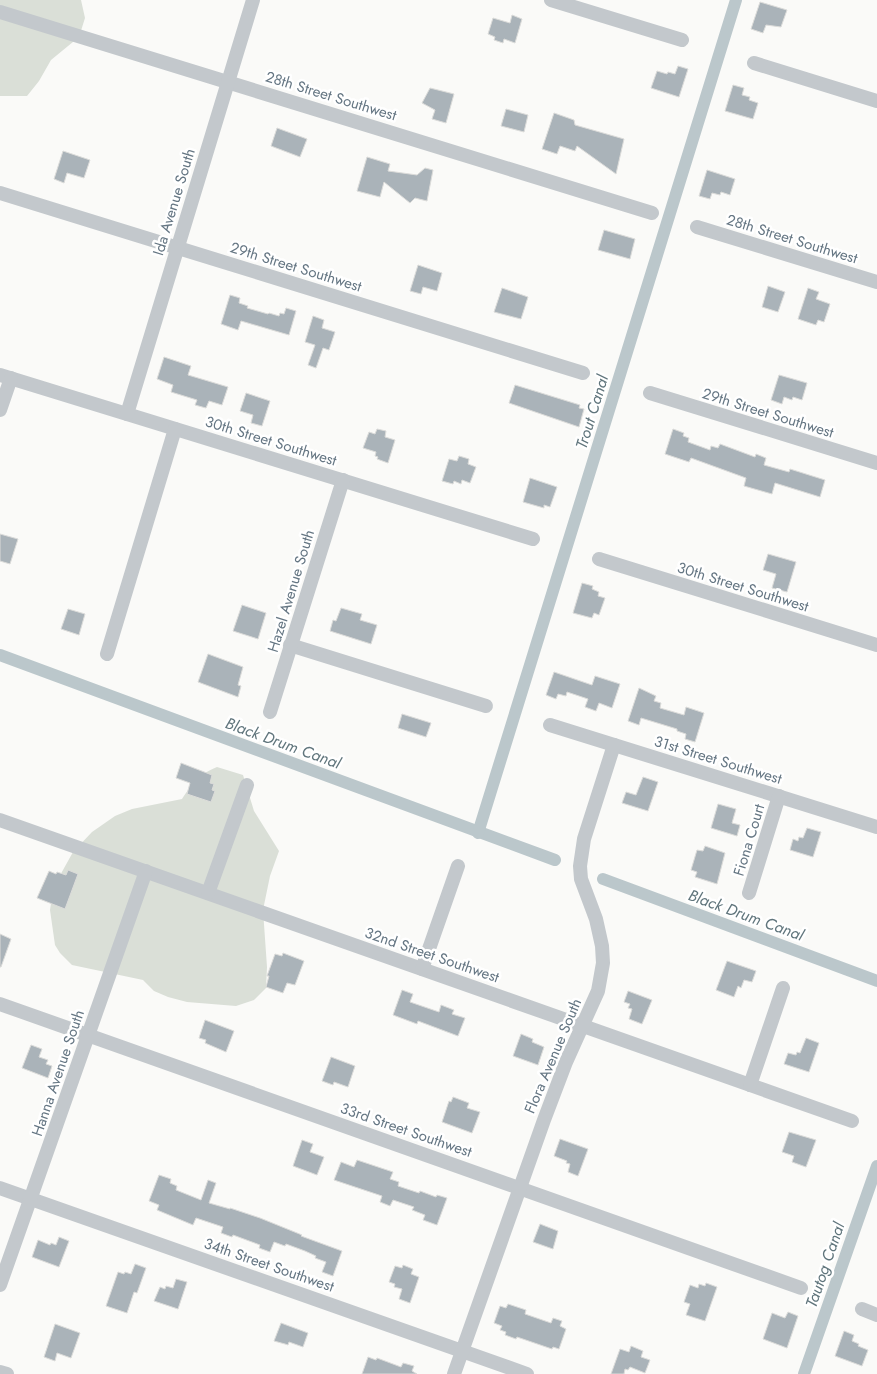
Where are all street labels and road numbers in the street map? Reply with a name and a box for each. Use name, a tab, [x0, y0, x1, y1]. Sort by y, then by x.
street label: 28th Street Southwest	[263, 66, 400, 127]
street label: Ida Avenue South	[147, 146, 201, 258]
street label: 28th Street Southwest	[724, 209, 861, 270]
street label: 29th Street Southwest	[228, 237, 365, 298]
street label: 29th Street Southwest	[700, 383, 837, 444]
street label: 30th Street Southwest	[203, 411, 340, 472]
street label: Hazel Avenue South	[262, 527, 320, 655]
street label: 30th Street Southwest	[675, 557, 812, 618]
street label: 31st Street Southwest	[651, 730, 785, 790]
street label: Fiona Court	[728, 801, 770, 879]
street label: 32nd Street Southwest	[362, 922, 503, 988]
street label: Flora Avenue South	[519, 995, 587, 1117]
street label: Hanna Avenue South	[26, 1007, 90, 1139]
street label: 33rd Street Southwest	[337, 1097, 475, 1163]
street label: 34th Street Southwest	[201, 1232, 337, 1298]

